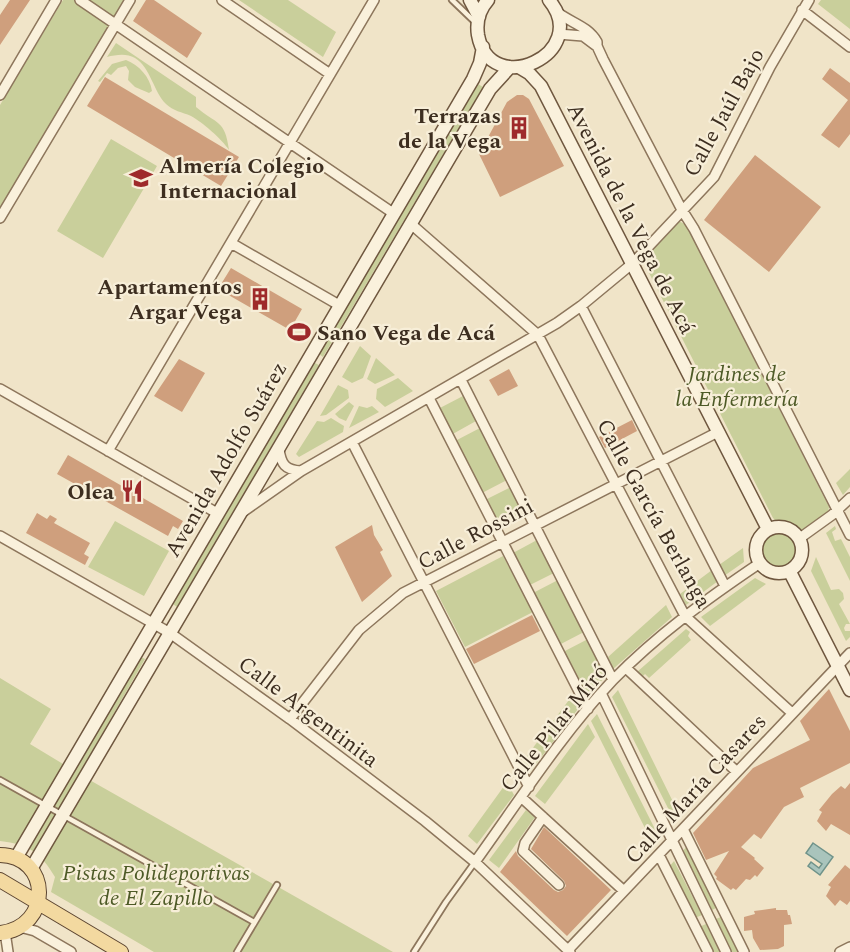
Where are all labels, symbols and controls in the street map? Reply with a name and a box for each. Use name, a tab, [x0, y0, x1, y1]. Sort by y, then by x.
street label: Calle Jaúl Bajo	[675, 42, 773, 183]
street label: Avenida de la Vega de Acá	[558, 97, 704, 340]
place label: Terrazas de la Vega	[398, 100, 502, 158]
building icon: Terrazas de la Vega	[506, 115, 532, 141]
place label: Almería Colegio Internacional	[159, 150, 324, 208]
school or university icon: Almería Colegio Internacional	[128, 165, 154, 191]
place label: Apartamentos Argar Vega	[97, 271, 243, 329]
building icon: Apartamentos Argar Vega	[247, 286, 273, 312]
place label: Sano Vega de Acá	[317, 317, 496, 350]
sports icon: Sano Vega de Acá	[286, 319, 312, 345]
street label: Avenida Adolfo Suárez	[157, 356, 296, 564]
park label: Jardines de la Enfermería	[676, 358, 798, 416]
street label: Calle García Berlanga	[588, 413, 720, 615]
place label: Olea	[67, 476, 115, 509]
restaurant icon: Olea	[119, 478, 145, 504]
street label: Calle Rossini	[412, 490, 540, 579]
street label: Calle Argentinita	[231, 648, 386, 776]
street label: Calle Pilar Miró	[492, 657, 616, 799]
street label: Calle María Casares	[617, 706, 775, 872]
park label: Pistas Polideportivas de El Zapillo	[62, 857, 250, 915]

